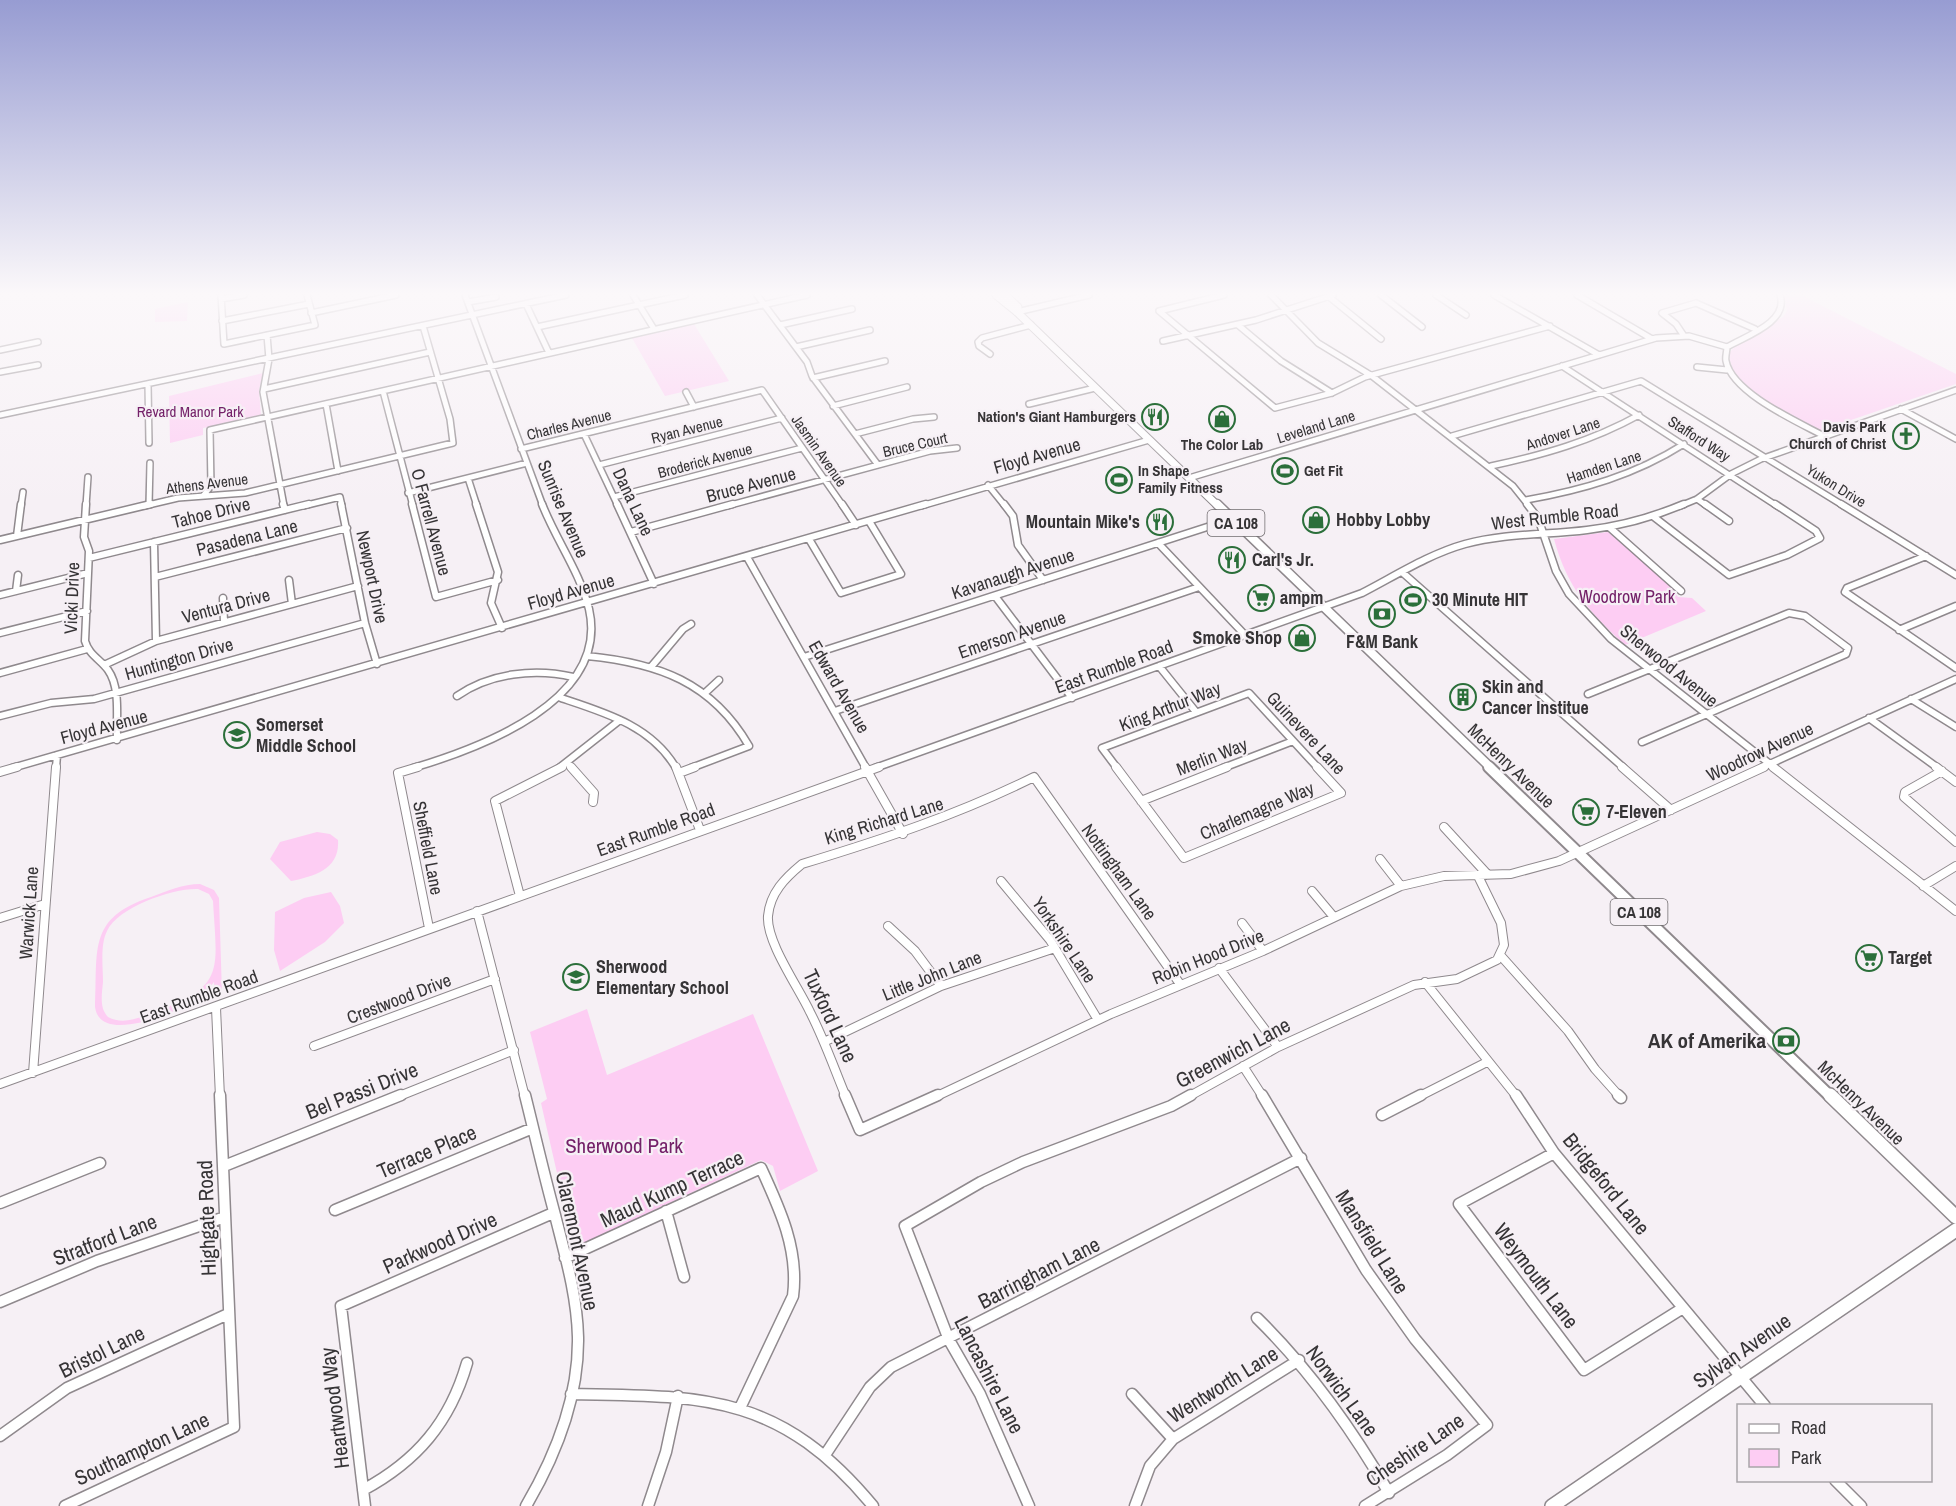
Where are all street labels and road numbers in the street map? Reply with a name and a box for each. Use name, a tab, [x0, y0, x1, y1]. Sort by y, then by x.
street label: Charles Avenue	[524, 404, 614, 445]
street label: Leveland Lane	[1274, 405, 1358, 448]
street label: Ryan Avenue	[649, 410, 725, 449]
street label: Jasmin Avenue	[787, 410, 852, 491]
street label: Stafford Way	[1664, 411, 1735, 467]
street label: Andover Lane	[1522, 412, 1603, 456]
street label: Bruce Court	[881, 427, 950, 462]
street label: Floyd Avenue	[991, 431, 1083, 480]
street label: Broderick Avenue	[655, 438, 755, 483]
street label: Hamden Lane	[1564, 445, 1644, 488]
street label: Sunrise Avenue	[532, 456, 595, 562]
street label: Yukon Drive	[1802, 459, 1870, 512]
street label: Bruce Avenue	[703, 461, 798, 508]
street label: Dana Lane	[607, 464, 660, 540]
street label: O Farrell Avenue	[405, 466, 458, 578]
street label: Athens Avenue	[164, 468, 249, 499]
street label: Tahoe Drive	[169, 491, 253, 534]
street label: West Rumble Road	[1490, 497, 1620, 536]
road number: CA 108	[1208, 510, 1264, 536]
street label: Pasadena Lane	[194, 513, 300, 562]
street label: Newport Drive	[350, 528, 395, 626]
street label: Kavanaugh Avenue	[948, 542, 1077, 605]
street label: Vicki Drive	[58, 562, 85, 634]
street label: Floyd Avenue	[525, 567, 617, 616]
street label: Ventura Drive	[179, 582, 273, 629]
street label: Emerson Avenue	[955, 604, 1069, 665]
street label: Sherwood Avenue	[1615, 618, 1724, 713]
street label: Huntington Drive	[122, 631, 236, 686]
street label: East Rumble Road	[1051, 634, 1176, 699]
street label: Edward Avenue	[803, 636, 876, 738]
street label: King Arthur Way	[1115, 675, 1225, 737]
street label: Guinevere Lane	[1261, 685, 1352, 780]
street label: Floyd Avenue	[58, 703, 150, 750]
street label: Woodrow Avenue	[1702, 716, 1817, 787]
street label: McHenry Avenue	[1462, 718, 1560, 814]
street label: Merlin Way	[1173, 731, 1251, 781]
street label: Charlemagne Way	[1196, 775, 1318, 846]
street label: King Richard Lane	[821, 791, 946, 850]
street label: East Rumble Road	[593, 797, 718, 862]
street label: Sheffield Lane	[407, 799, 450, 897]
street label: Nottingham Lane	[1076, 819, 1163, 925]
street label: Warwick Lane	[13, 866, 44, 960]
street label: Yorkshire Lane	[1026, 892, 1102, 988]
road number: CA 108	[1610, 899, 1668, 925]
street label: Robin Hood Drive	[1148, 923, 1267, 990]
street label: Little John Lane	[878, 944, 985, 1007]
street label: East Rumble Road	[136, 964, 261, 1029]
street label: Tuxford Lane	[796, 964, 865, 1067]
street label: Crestwood Drive	[343, 967, 455, 1030]
street label: Greenwich Lane	[1170, 1010, 1295, 1095]
street label: Bel Passi Drive	[301, 1055, 422, 1126]
street label: McHenry Avenue	[1812, 1055, 1910, 1151]
street label: Terrace Place	[373, 1118, 481, 1185]
street label: Bridgeford Lane	[1556, 1127, 1657, 1241]
street label: Maud Kump Terrace	[596, 1143, 748, 1234]
street label: Highgate Road	[190, 1160, 223, 1276]
street label: Claremont Avenue	[549, 1169, 606, 1313]
street label: Mansfield Lane	[1329, 1184, 1416, 1299]
street label: Parkwood Drive	[378, 1204, 502, 1281]
street label: Stratford Lane	[49, 1206, 161, 1273]
street label: Weymouth Lane	[1487, 1217, 1586, 1334]
street label: Barringham Lane	[973, 1229, 1105, 1316]
street label: Sylvan Avenue	[1687, 1306, 1797, 1395]
street label: Lancashire Lane	[947, 1311, 1031, 1439]
street label: Bristol Lane	[54, 1318, 149, 1385]
street label: Wentworth Lane	[1162, 1339, 1283, 1430]
street label: Norwich Lane	[1299, 1339, 1385, 1442]
street label: Heartwood Way	[313, 1345, 356, 1470]
street label: Southampton Lane	[70, 1405, 214, 1492]
street label: Cheshire Lane	[1360, 1406, 1470, 1493]

